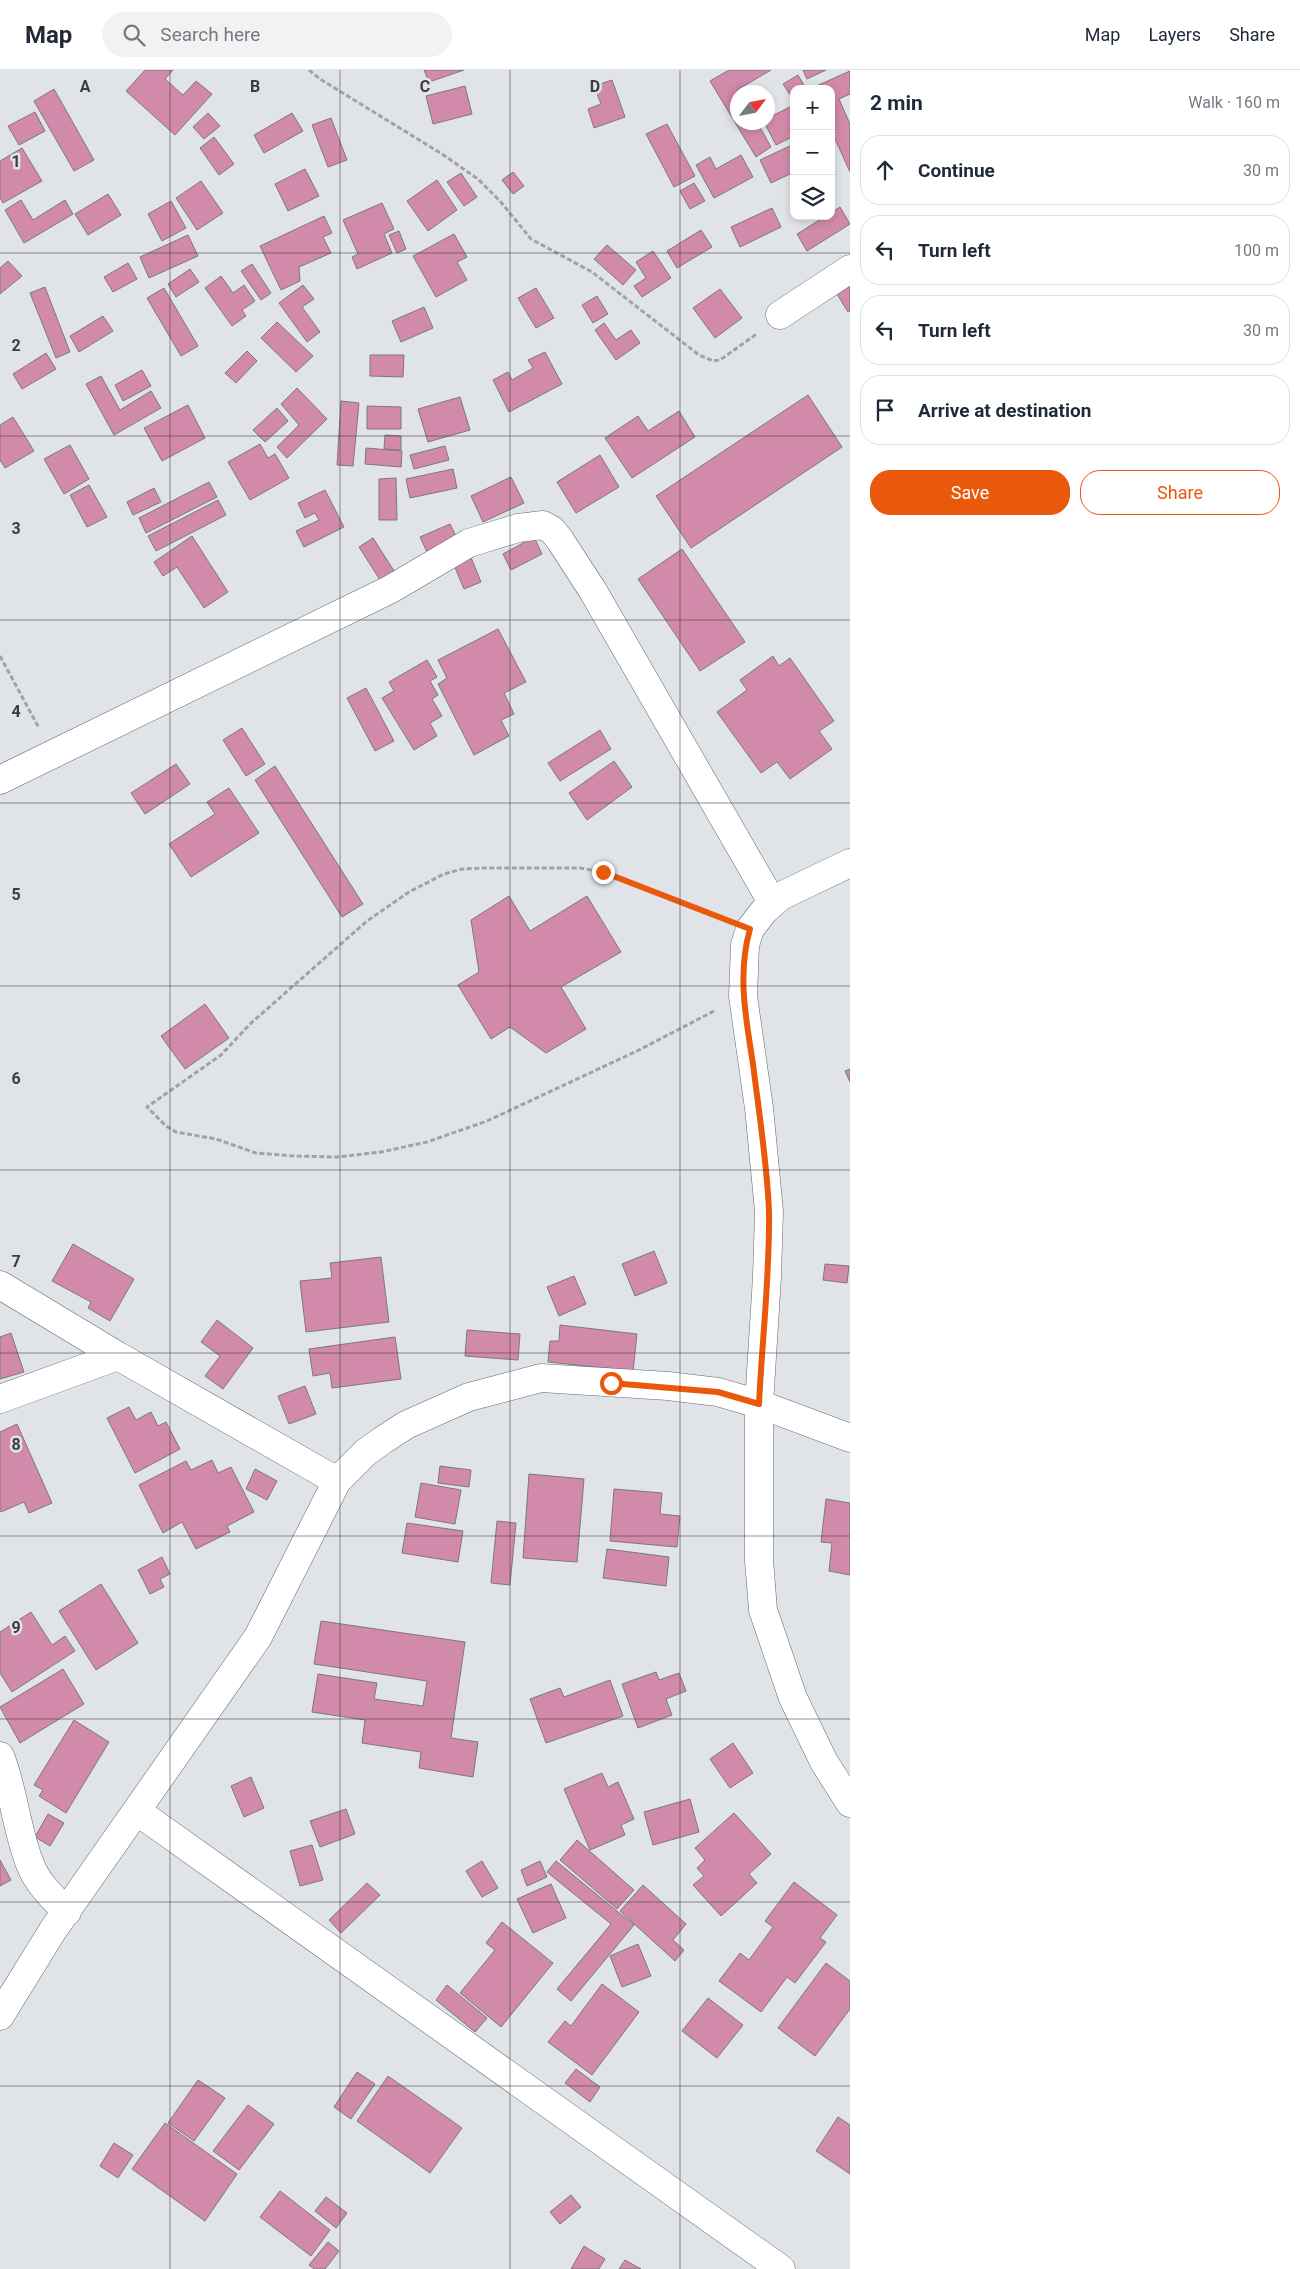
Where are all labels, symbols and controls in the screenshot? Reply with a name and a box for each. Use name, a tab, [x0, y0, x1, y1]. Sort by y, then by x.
search box	[102, 12, 452, 57]
text: Map	[25, 21, 72, 49]
icon: search	[120, 21, 148, 49]
text: Search here	[160, 23, 260, 46]
text: Map	[1085, 24, 1120, 45]
text: Layers	[1148, 24, 1201, 45]
text: Share	[1229, 24, 1275, 45]
text: A	[80, 77, 91, 96]
text: B	[250, 77, 260, 96]
text: C	[420, 77, 430, 96]
text: D	[590, 77, 600, 96]
north arrow	[730, 85, 775, 130]
map controls	[790, 85, 835, 220]
button: +	[790, 85, 835, 130]
text: 2 min	[870, 91, 923, 115]
text: Walk · 160 m	[1188, 93, 1280, 112]
button: −	[790, 130, 835, 175]
text: 1	[11, 152, 21, 171]
icon: ahead	[871, 156, 899, 184]
text: Continue	[918, 159, 995, 182]
text: 30 m	[1243, 161, 1279, 180]
button: layers	[790, 175, 835, 220]
icon: left	[871, 236, 899, 264]
text: Turn left	[918, 239, 991, 262]
text: 100 m	[1234, 241, 1279, 260]
icon: left	[871, 316, 899, 344]
text: Turn left	[918, 319, 991, 342]
text: 30 m	[1243, 321, 1279, 340]
text: 2	[11, 336, 21, 355]
icon: arrive	[871, 396, 899, 424]
text: Arrive at destination	[918, 399, 1091, 422]
button: Save	[870, 470, 1070, 515]
button: Share	[1080, 470, 1280, 515]
text: 3	[11, 519, 21, 538]
text: 4	[11, 702, 21, 721]
route end	[592, 861, 615, 884]
text: 5	[11, 885, 21, 904]
text: 6	[11, 1069, 21, 1088]
text: 7	[11, 1252, 21, 1271]
route start	[600, 1372, 623, 1395]
text: 8	[11, 1435, 21, 1454]
text: 9	[11, 1618, 21, 1637]

